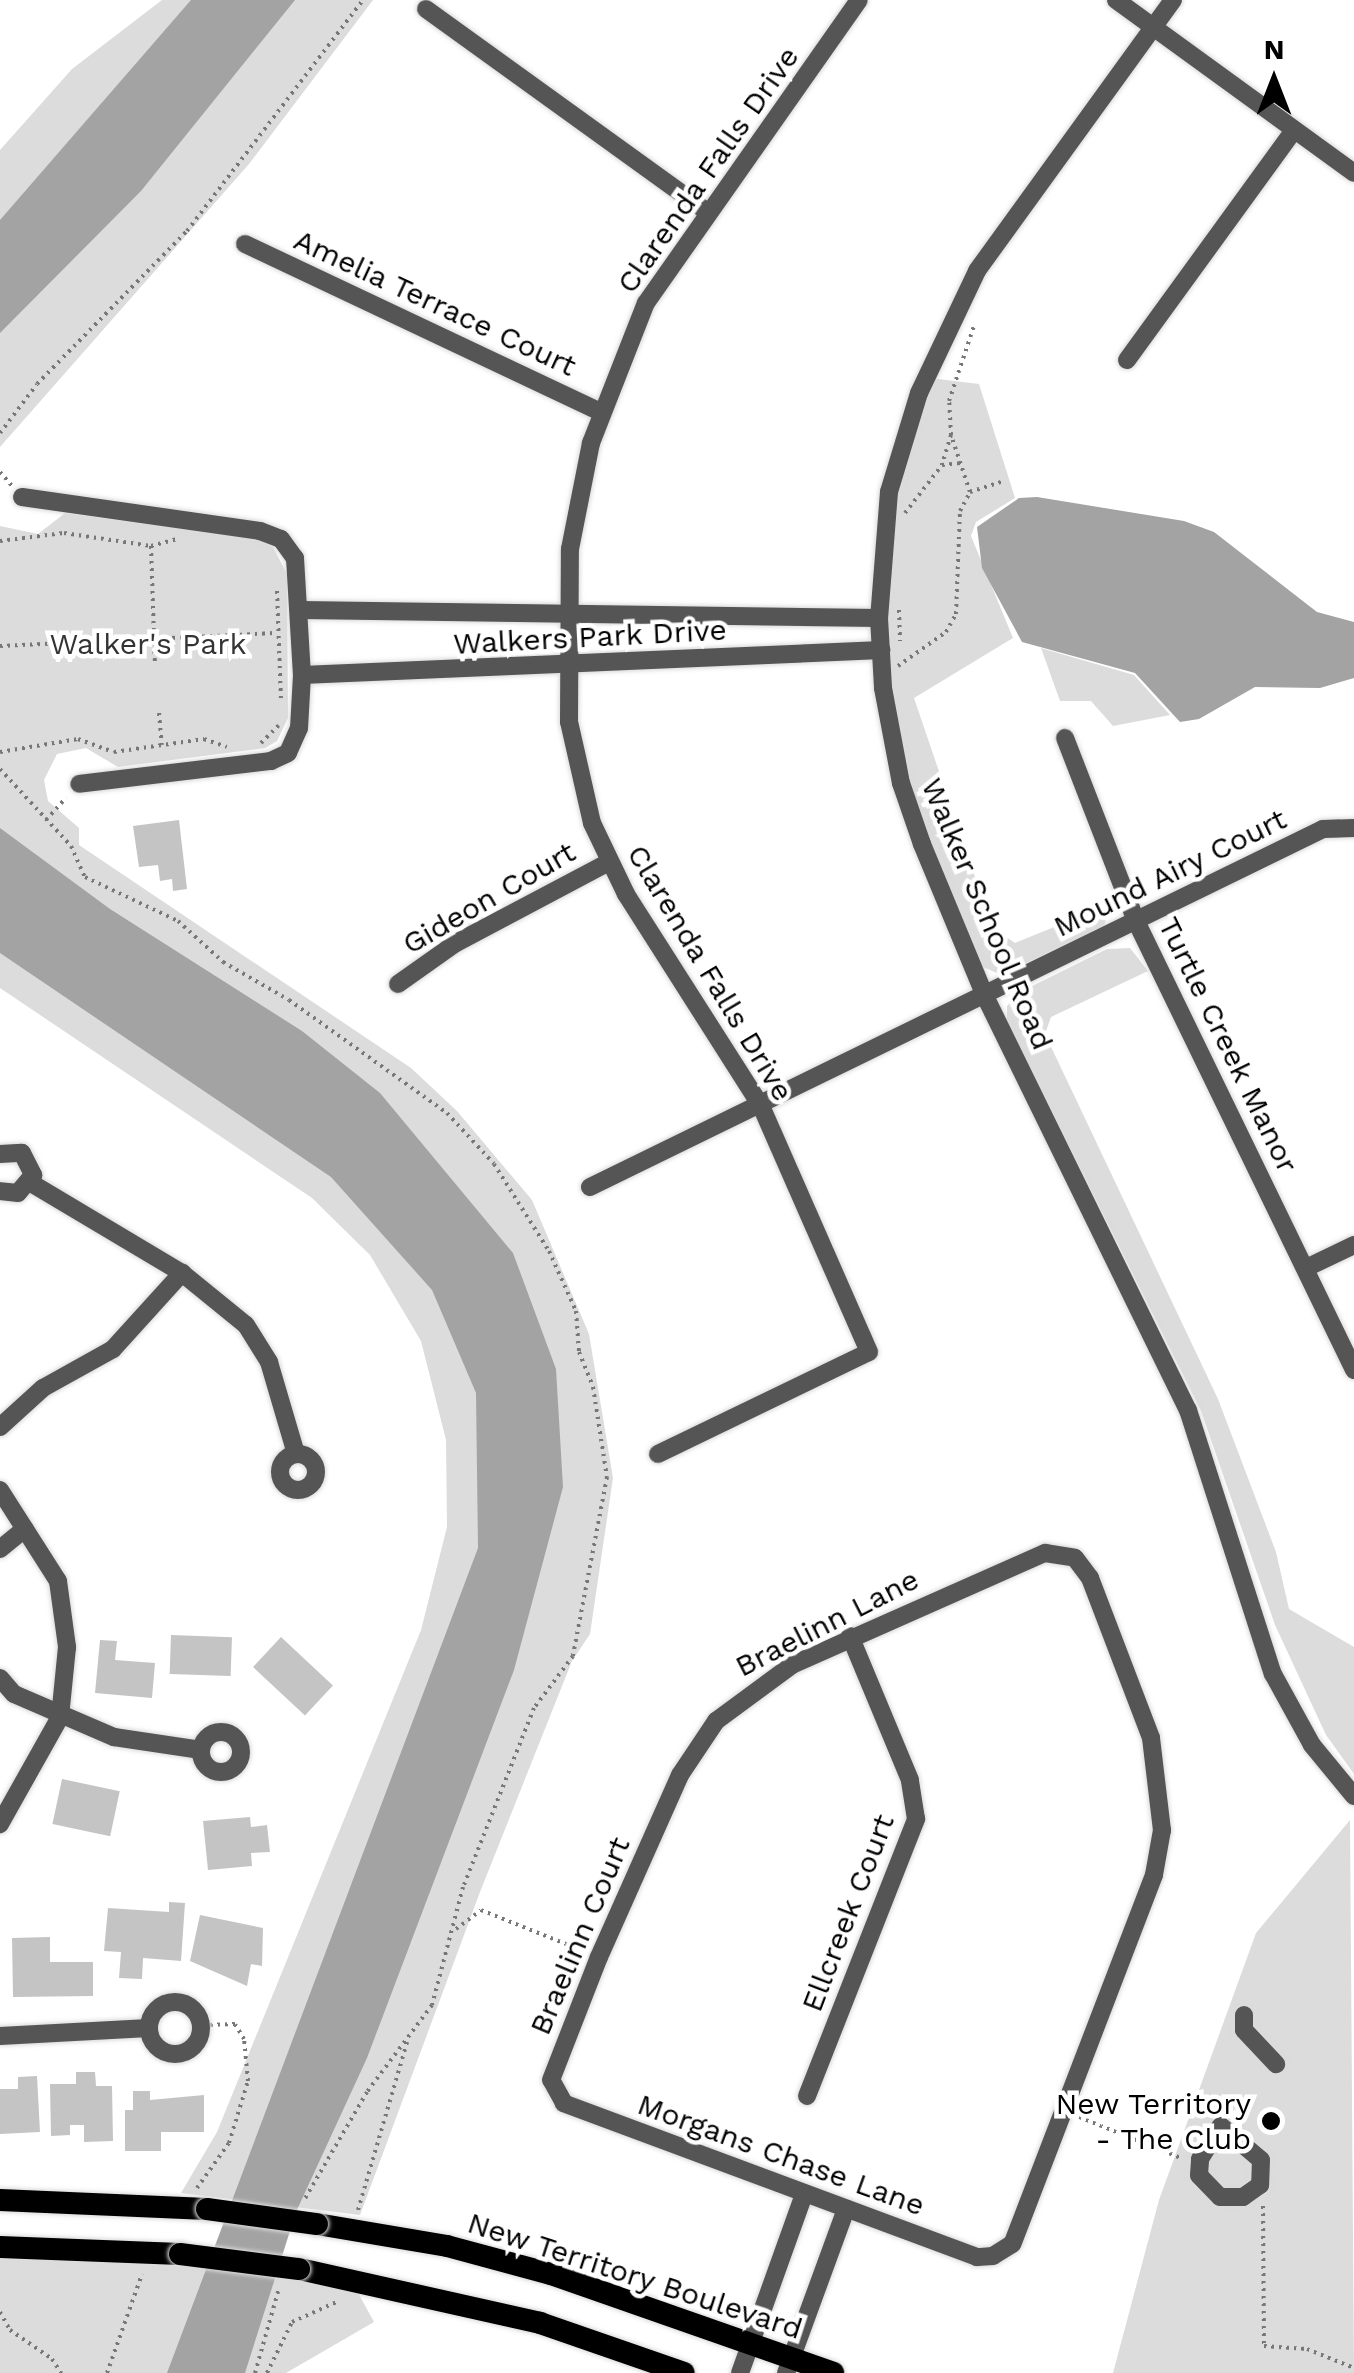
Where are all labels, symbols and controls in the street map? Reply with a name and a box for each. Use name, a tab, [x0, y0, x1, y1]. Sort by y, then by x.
north arrow	[1224, 30, 1324, 130]
text: N	[1264, 33, 1284, 66]
street label: Clarenda Falls Drive	[609, 40, 807, 300]
street label: Amelia Terrace Court	[288, 221, 582, 385]
street label: Walkers Park Drive	[452, 612, 728, 662]
park label: Walker's Park	[49, 626, 247, 662]
street label: Walker School Road	[913, 772, 1061, 1056]
street label: Mound Airy Court	[1047, 801, 1293, 945]
street label: Gideon Court	[396, 834, 582, 962]
street label: Clarenda Falls Drive	[619, 838, 801, 1108]
street label: Turtle Creek Manor	[1150, 911, 1306, 1179]
street label: Braelinn Lane	[729, 1561, 925, 1685]
street label: Ellcreek Court	[794, 1809, 902, 2017]
street label: Braelinn Court	[522, 1832, 638, 2040]
street label: Morgans Chase Lane	[633, 2086, 929, 2224]
place label: New Territory - The Club	[1054, 2086, 1251, 2156]
marker: New Territory - The Club	[1260, 2110, 1282, 2132]
street label: New Territory Boulevard	[462, 2204, 808, 2348]

